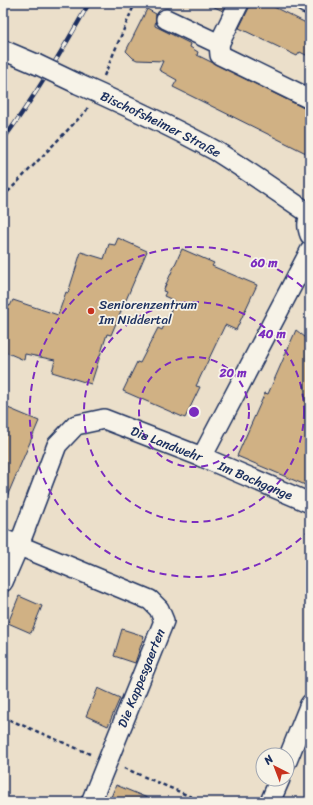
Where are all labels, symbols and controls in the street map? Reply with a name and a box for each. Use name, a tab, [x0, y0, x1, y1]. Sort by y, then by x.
street label: Bischofsheimer Straße	[97, 84, 226, 163]
text: 60 m	[250, 252, 278, 274]
place label: Seniorenzentrum Im Niddertal	[98, 293, 197, 331]
marker: Seniorenzentrum Im Niddertal	[86, 306, 96, 316]
text: 40 m	[257, 323, 286, 345]
text: 20 m	[219, 362, 247, 384]
centre of rings	[187, 405, 201, 419]
street label: Die Landwehr	[127, 419, 207, 468]
street label: Im Bachgange	[214, 453, 297, 506]
street label: Die Kappesgaerten	[111, 625, 171, 731]
north arrow	[255, 747, 295, 787]
text: N	[259, 750, 278, 770]

